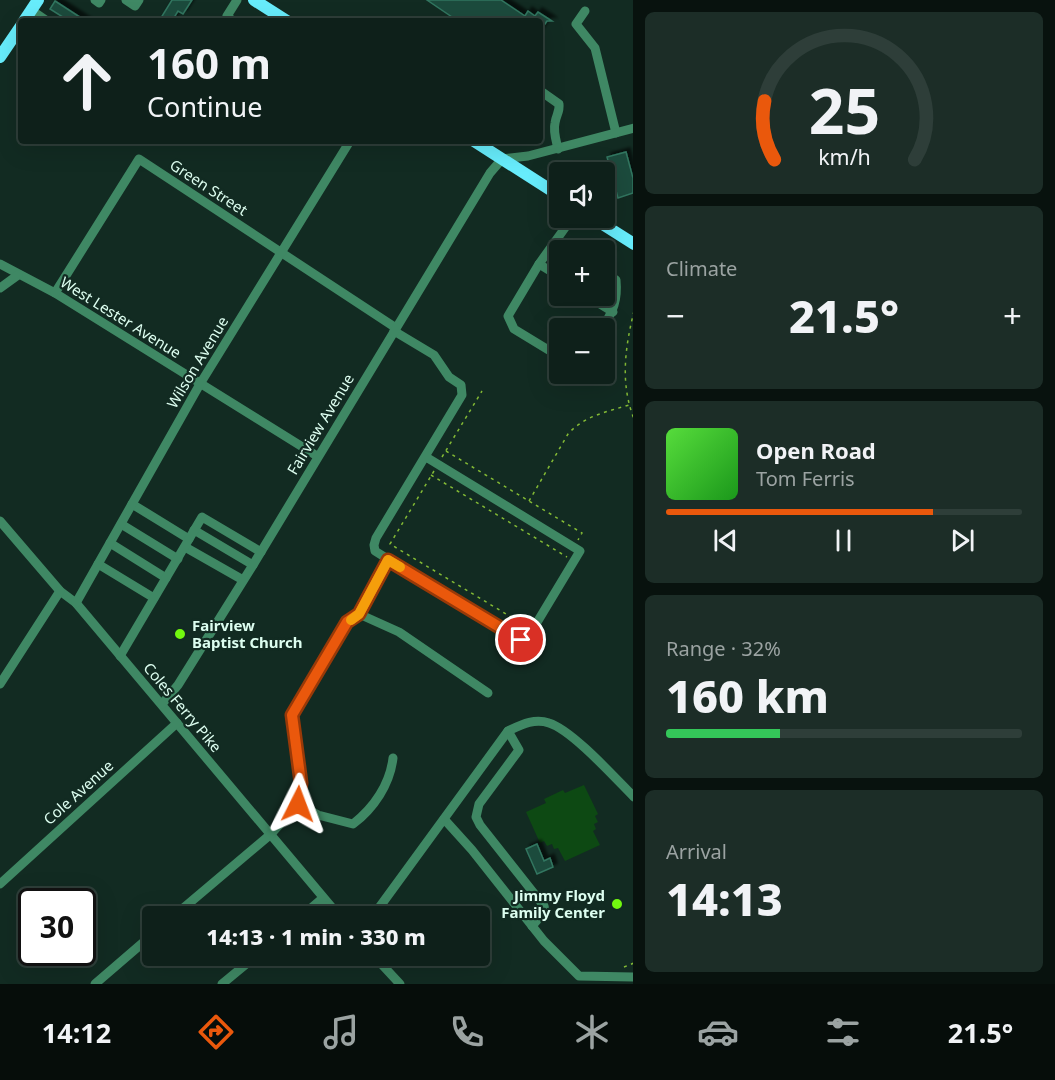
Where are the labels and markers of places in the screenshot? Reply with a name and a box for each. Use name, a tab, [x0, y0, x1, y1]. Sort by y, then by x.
pin	[495, 614, 546, 665]
place label: Fairview Baptist Church	[192, 615, 302, 652]
marker: Fairview Baptist Church	[173, 627, 187, 641]
place label: Jimmy Floyd Family Center	[501, 885, 605, 922]
marker: Jimmy Floyd Family Center	[610, 897, 624, 911]

